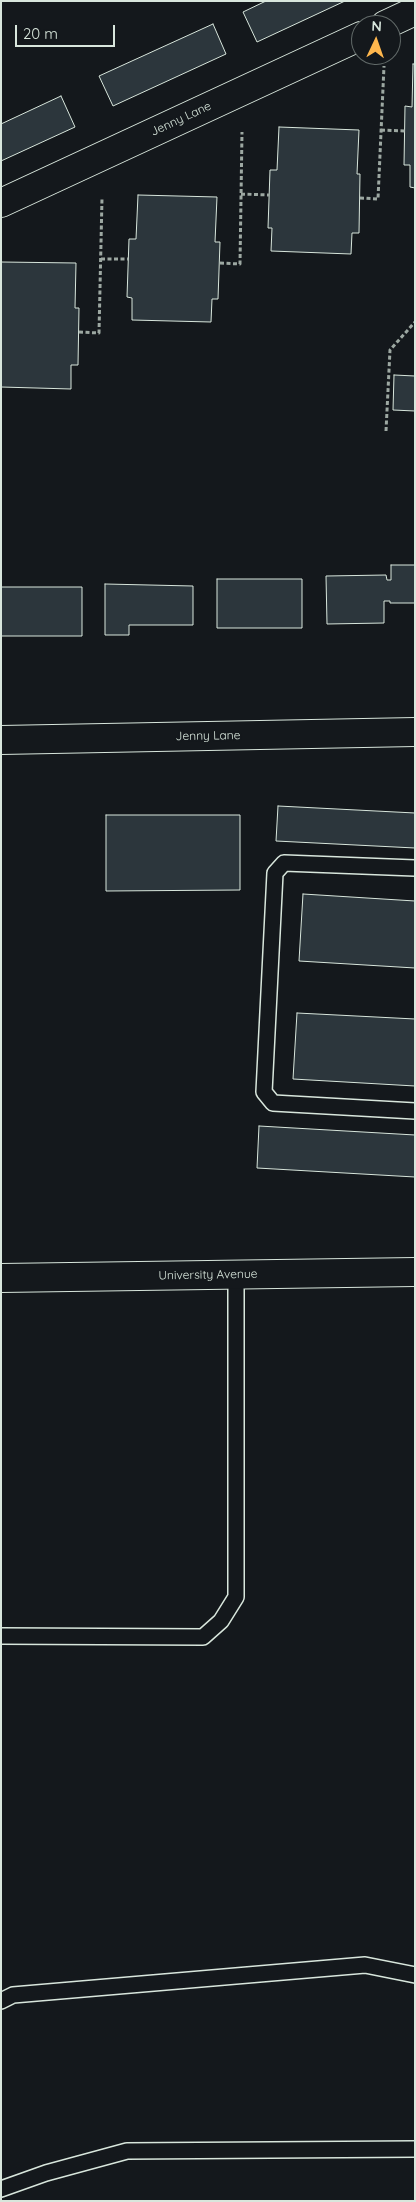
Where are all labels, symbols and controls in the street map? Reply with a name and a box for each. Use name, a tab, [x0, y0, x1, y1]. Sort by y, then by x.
scale bar	[18, 15, 118, 47]
north arrow	[351, 15, 401, 65]
text: N	[371, 17, 382, 35]
text: 20 m	[23, 24, 58, 43]
street label: Jenny Lane	[149, 99, 213, 139]
street label: Jenny Lane	[175, 728, 241, 744]
street label: University Avenue	[158, 1267, 258, 1283]

